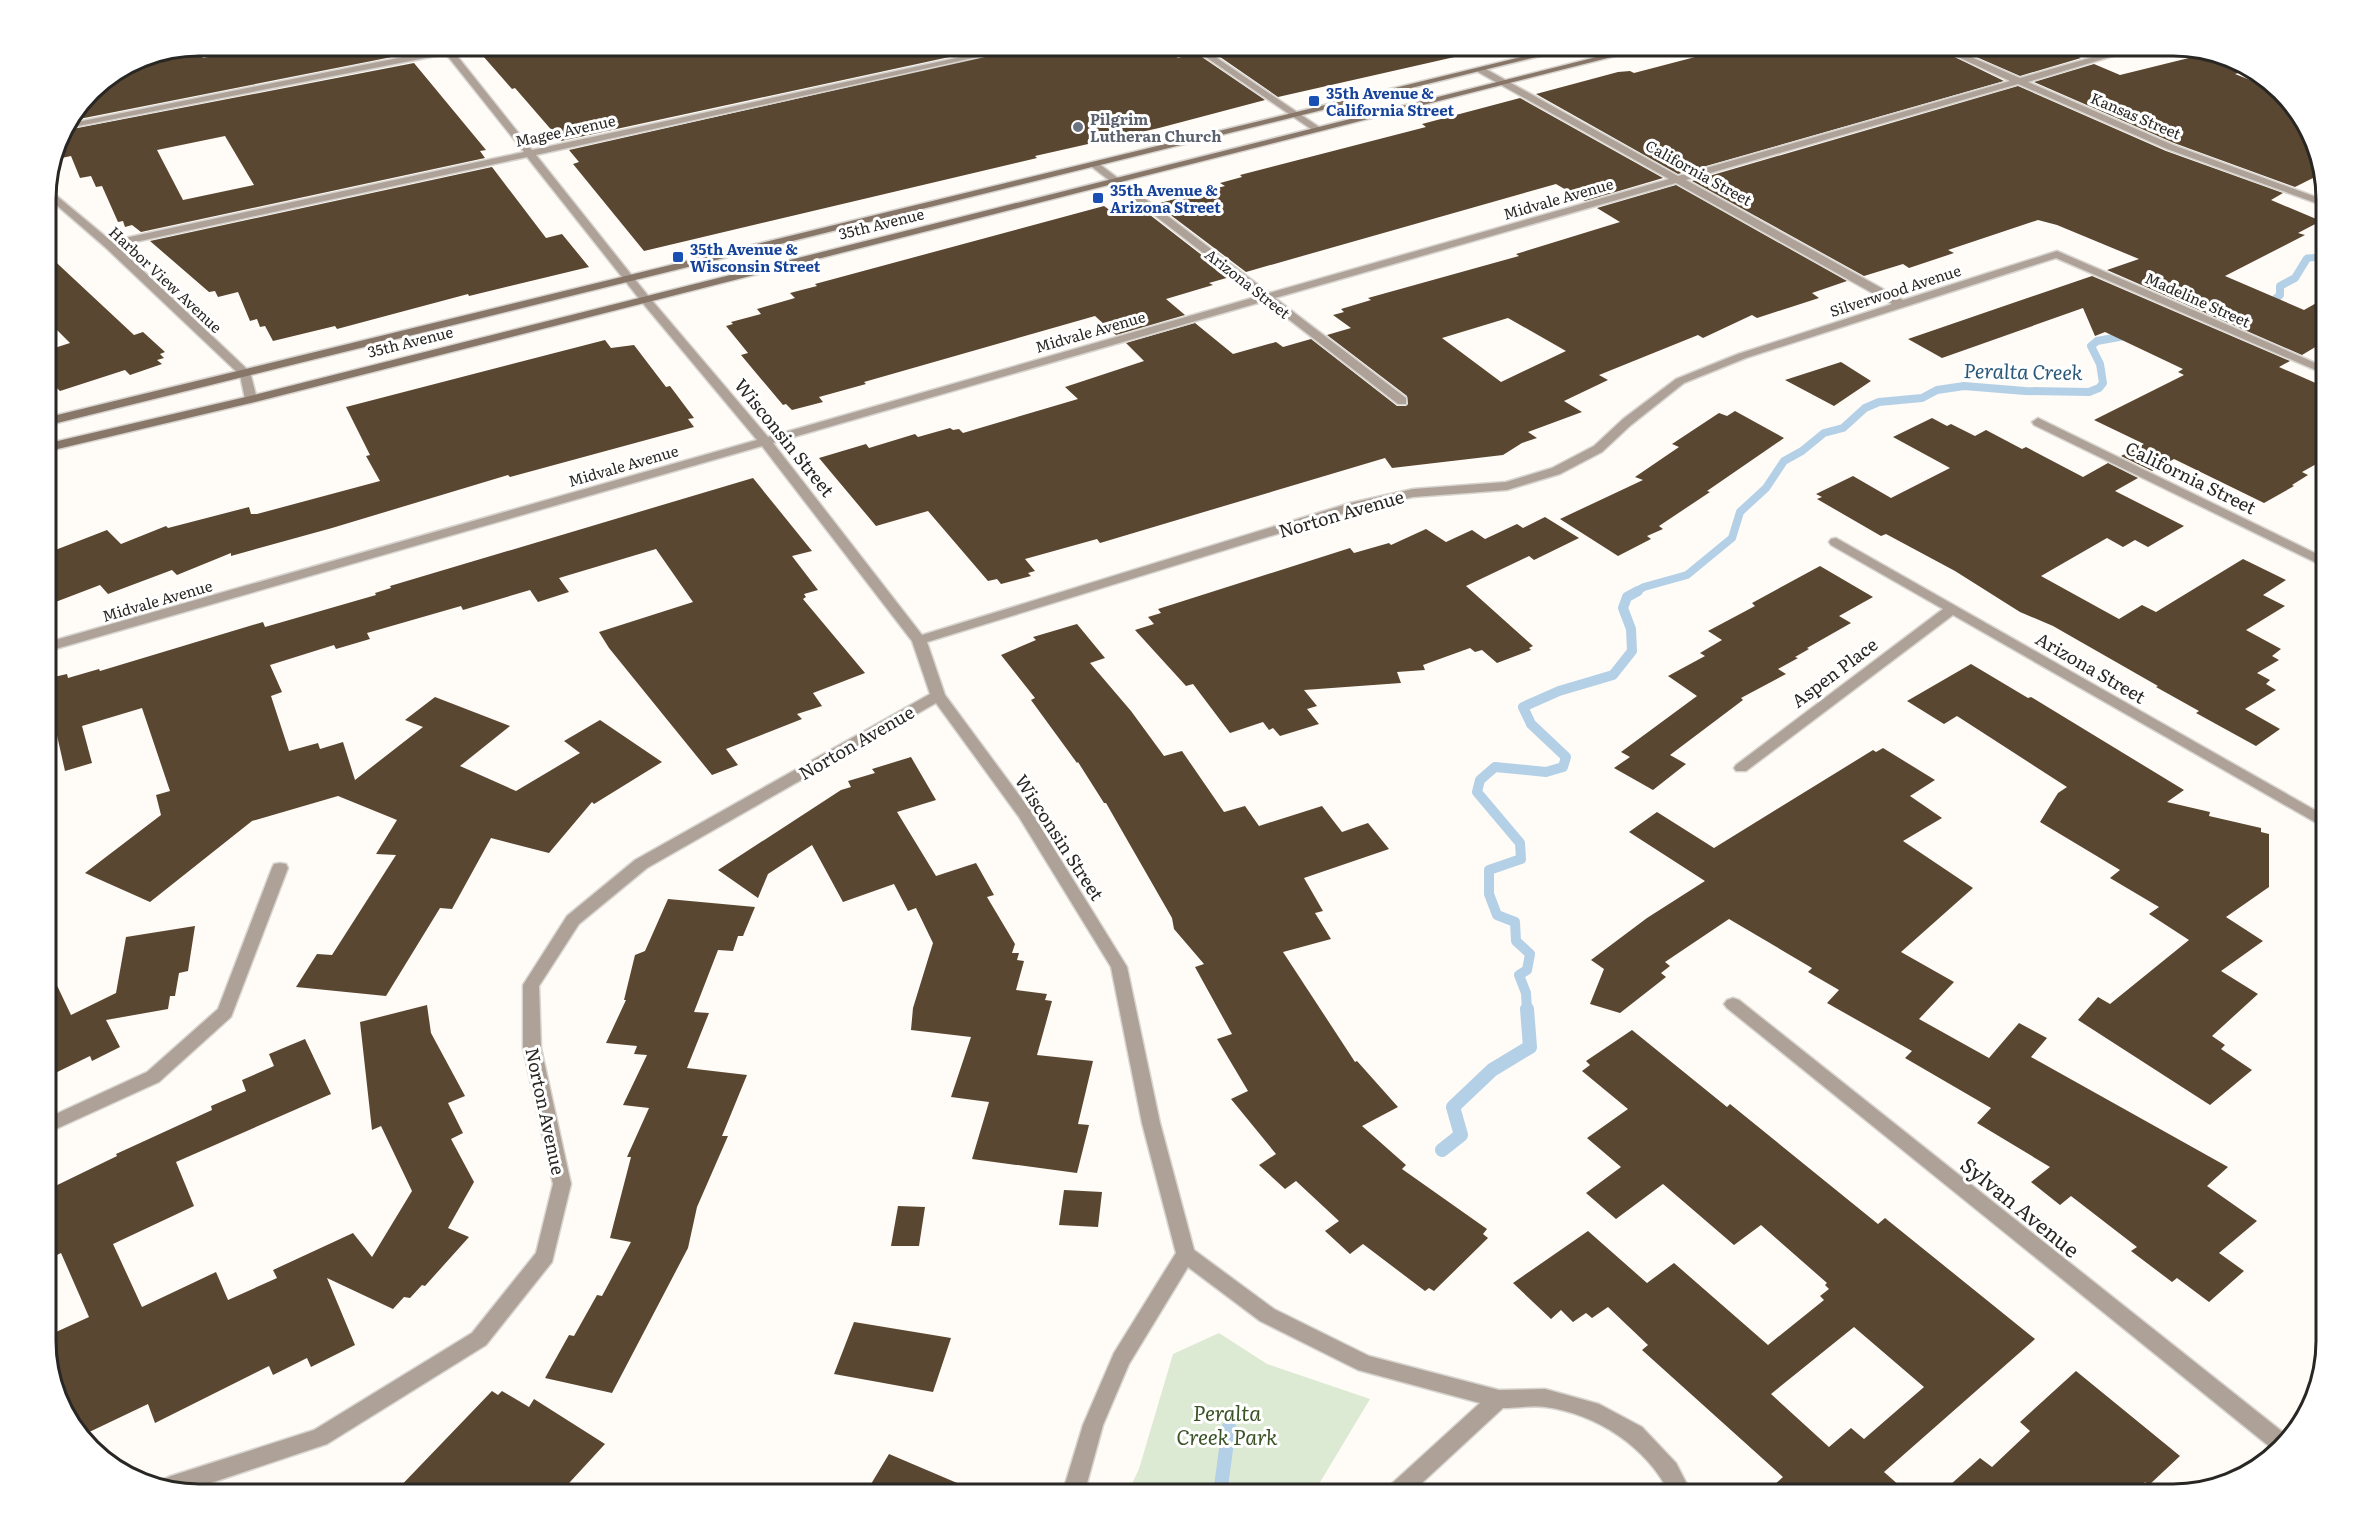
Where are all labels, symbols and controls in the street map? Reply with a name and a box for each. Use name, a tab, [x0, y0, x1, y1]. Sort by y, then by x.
place label: 35th Avenue & California Street	[1326, 81, 1454, 121]
street label: Kansas Street	[2087, 86, 2185, 144]
marker: 35th Avenue & California Street	[1307, 94, 1321, 108]
place label: Pilgrim Lutheran Church	[1090, 107, 1222, 147]
street label: Magee Avenue	[513, 108, 618, 152]
marker: Pilgrim Lutheran Church	[1071, 120, 1085, 134]
street label: California Street	[1641, 133, 1757, 211]
street label: Midvale Avenue	[1500, 171, 1616, 225]
place label: 35th Avenue & Arizona Street	[1110, 178, 1221, 218]
marker: 35th Avenue & Arizona Street	[1091, 191, 1105, 205]
street label: 35th Avenue	[836, 201, 926, 245]
street label: Harbor View Avenue	[104, 220, 228, 338]
place label: 35th Avenue & Wisconsin Street	[690, 237, 821, 277]
street label: Arizona Street	[1200, 242, 1296, 324]
marker: 35th Avenue & Wisconsin Street	[671, 250, 685, 264]
street label: Silverwood Avenue	[1826, 258, 1964, 322]
street label: Madeline Street	[2142, 266, 2254, 332]
street label: Midvale Avenue	[1032, 304, 1148, 358]
street label: 35th Avenue	[365, 319, 455, 363]
water label: Peralta Creek	[1963, 354, 2083, 386]
street label: Wisconsin Street	[729, 372, 842, 503]
street label: California Street	[2121, 434, 2262, 521]
street label: Midvale Avenue	[565, 438, 681, 492]
street label: Norton Avenue	[1275, 482, 1407, 544]
street label: Midvale Avenue	[99, 573, 215, 627]
street label: Arizona Street	[2031, 625, 2152, 710]
street label: Aspen Place	[1785, 631, 1883, 713]
street label: Norton Avenue	[793, 698, 919, 786]
street label: Wisconsin Street	[1009, 769, 1111, 906]
street label: Norton Avenue	[519, 1045, 573, 1177]
street label: Sylvan Avenue	[1955, 1148, 2087, 1264]
park label: Peralta Creek Park	[1176, 1396, 1278, 1451]

